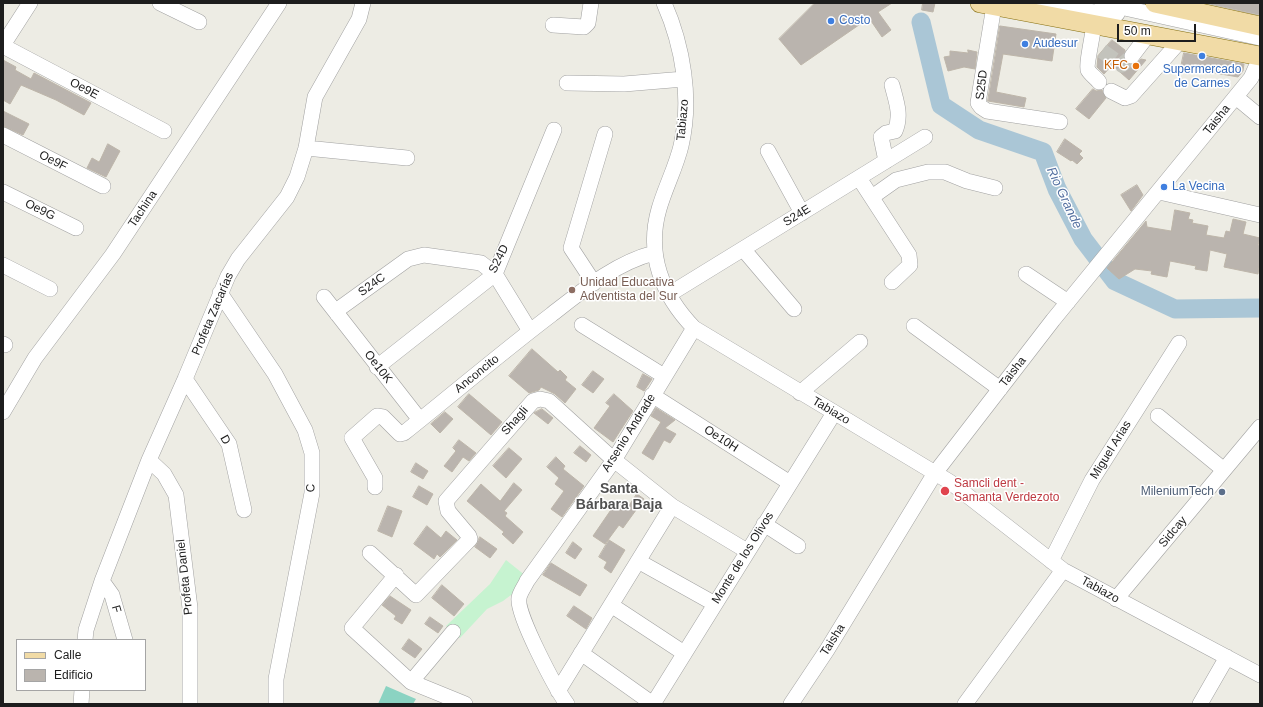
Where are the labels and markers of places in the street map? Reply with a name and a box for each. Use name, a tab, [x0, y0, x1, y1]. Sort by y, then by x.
place label: Costo	[839, 14, 870, 28]
marker: Costo	[826, 16, 836, 26]
place label: Audesur	[1033, 37, 1078, 51]
marker: Audesur	[1020, 39, 1030, 49]
marker: Supermercado de Carnes	[1197, 51, 1207, 61]
place label: KFC	[1104, 59, 1128, 73]
marker: KFC	[1131, 61, 1141, 71]
place label: Supermercado de Carnes	[1163, 63, 1241, 91]
place label: La Vecina	[1172, 180, 1225, 194]
marker: La Vecina	[1159, 182, 1169, 192]
place label: Unidad Educativa Adventista del Sur	[580, 276, 677, 304]
marker: Unidad Educativa Adventista del Sur	[567, 285, 577, 295]
place label: Samcli dent - Samanta Verdezoto	[954, 477, 1059, 505]
marker: Samcli dent - Samanta Verdezoto	[939, 485, 951, 497]
place label: MileniumTech	[1141, 485, 1214, 499]
marker: MileniumTech	[1217, 487, 1227, 497]

